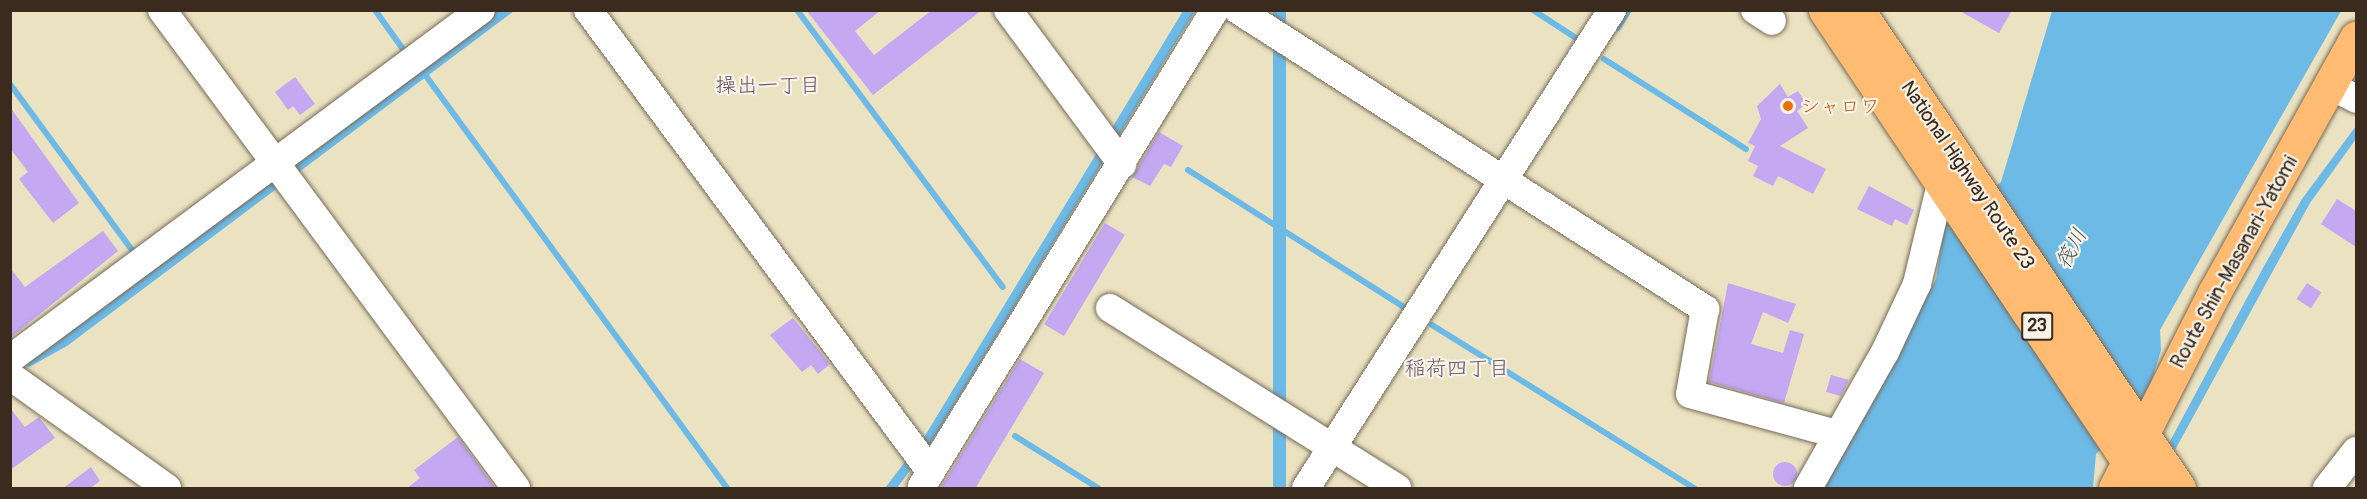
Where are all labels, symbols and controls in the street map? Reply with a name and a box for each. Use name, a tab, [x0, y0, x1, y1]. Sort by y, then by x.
district label: 操出一丁目	[716, 73, 820, 99]
street label: National Highway Route 23	[1896, 76, 2040, 274]
place label: シャロワ	[1800, 94, 1880, 118]
marker: シャロワ	[1781, 99, 1795, 113]
street label: Route Shin-Masanari-Yatomi	[2165, 152, 2303, 372]
water label: 筏川	[2051, 225, 2093, 273]
road number: 23	[2020, 311, 2054, 341]
district label: 稲荷四丁目	[1405, 356, 1509, 382]

